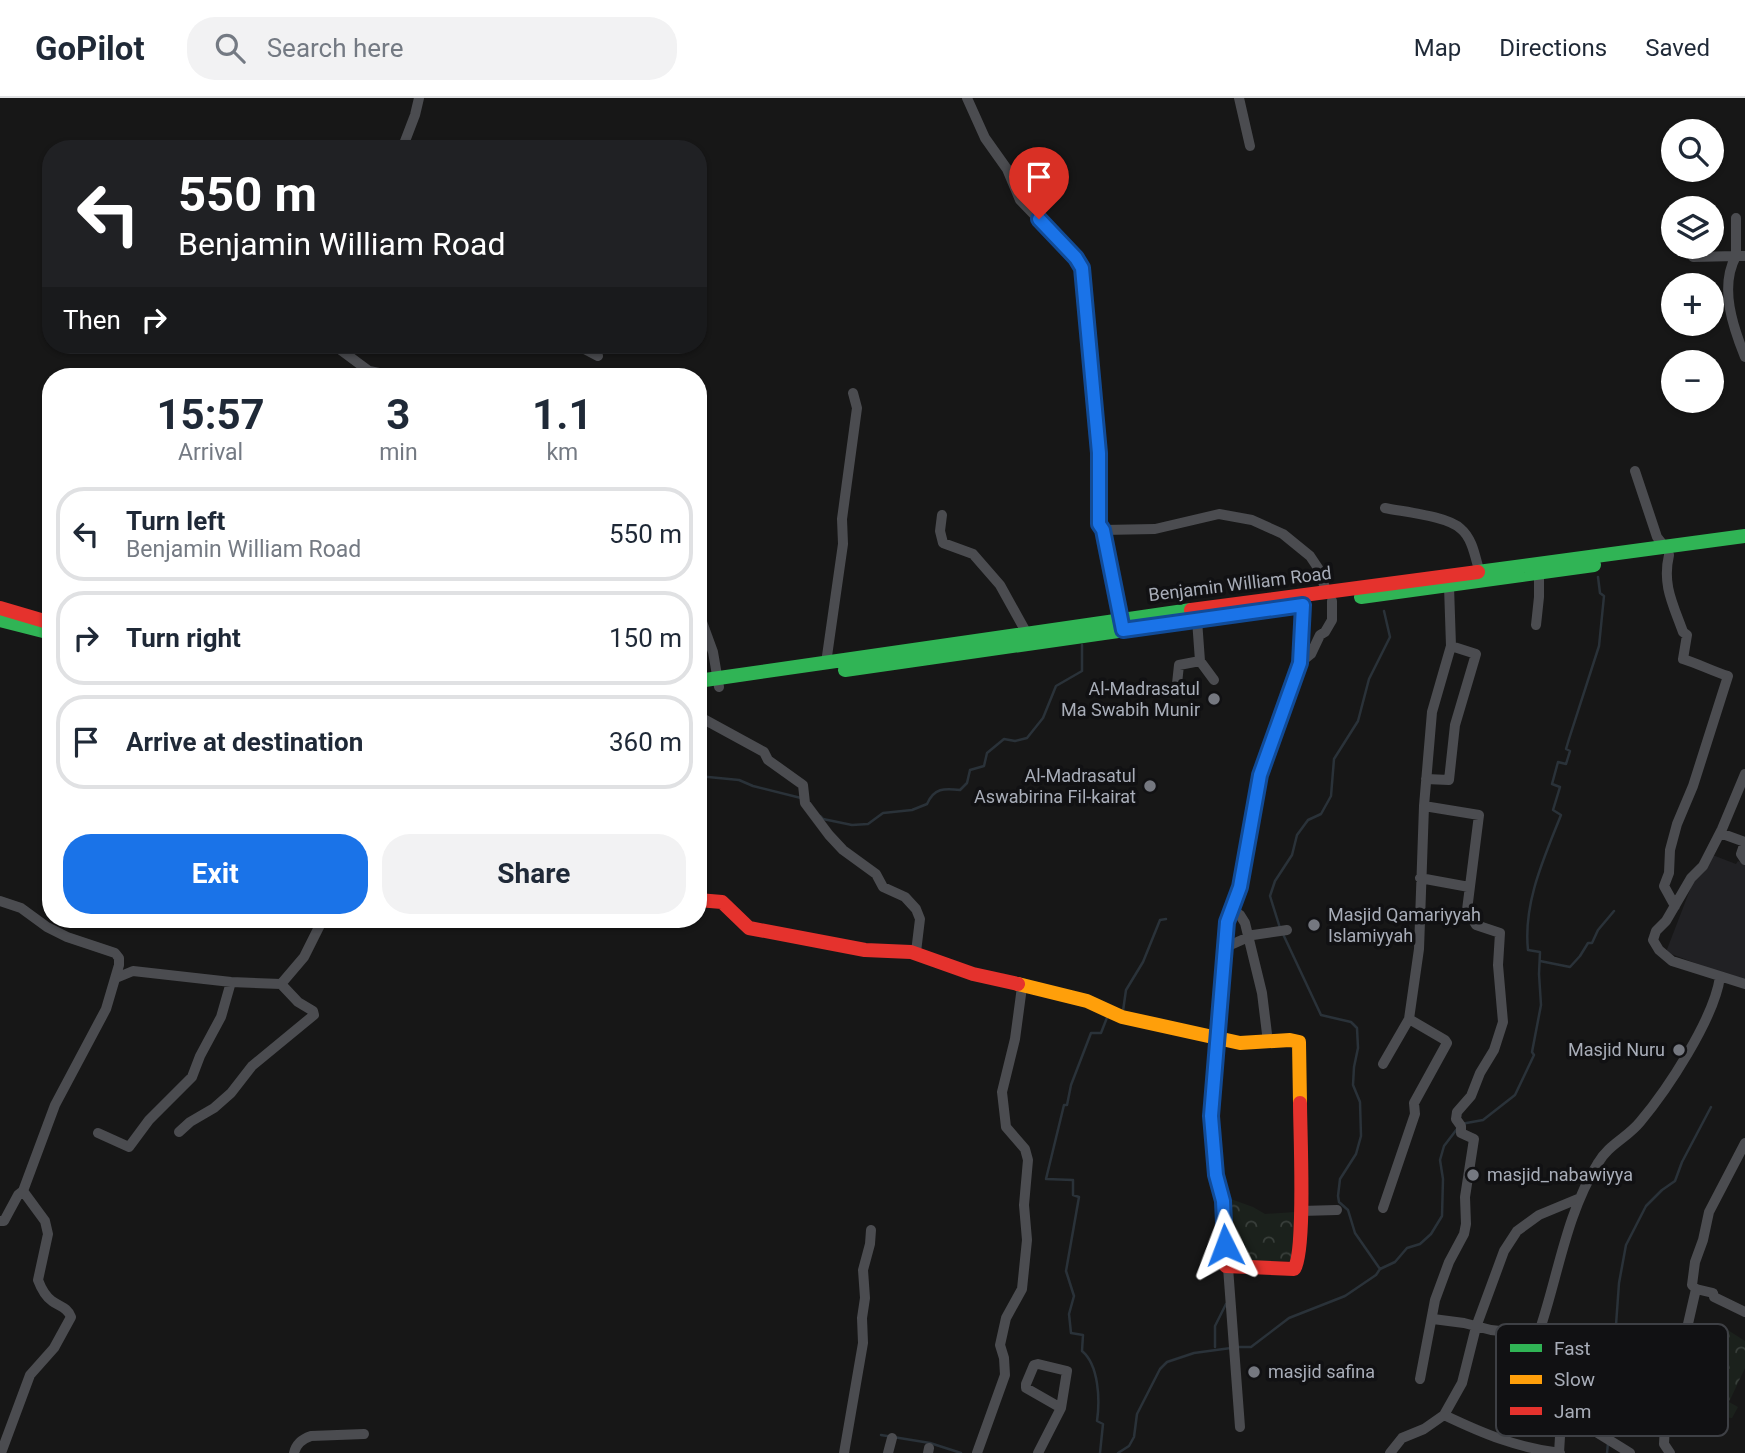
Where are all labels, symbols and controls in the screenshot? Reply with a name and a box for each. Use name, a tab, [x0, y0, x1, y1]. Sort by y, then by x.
search box	[187, 17, 677, 80]
text: GoPilot	[35, 29, 145, 68]
icon: search	[211, 29, 249, 67]
text: Search here	[267, 33, 403, 63]
text: Map	[1414, 34, 1461, 62]
text: Directions	[1499, 34, 1607, 62]
text: Saved	[1645, 34, 1710, 62]
map controls	[1661, 119, 1724, 413]
button: search	[1661, 119, 1724, 182]
pin	[1009, 147, 1069, 219]
icon: arrive	[1020, 158, 1058, 196]
text: 550 m	[178, 166, 317, 223]
icon: left	[63, 168, 154, 259]
button: layers	[1661, 196, 1724, 259]
text: Benjamin William Road	[178, 225, 505, 263]
button: +	[1661, 273, 1724, 336]
icon: right	[135, 301, 173, 339]
text: Then	[63, 305, 121, 335]
button: −	[1661, 350, 1724, 413]
text: 15:57	[156, 390, 265, 439]
text: 3	[386, 390, 410, 439]
text: 1.1	[532, 390, 592, 439]
text: Arrival	[178, 439, 243, 466]
text: min	[379, 439, 418, 466]
text: km	[546, 439, 578, 466]
text: Turn left	[126, 506, 225, 536]
icon: left	[67, 515, 105, 553]
text: 550 m	[609, 519, 682, 549]
text: Benjamin William Road	[126, 536, 361, 563]
street label: Benjamin William Road	[1147, 562, 1333, 605]
icon: right	[67, 619, 105, 657]
text: Turn right	[126, 623, 241, 653]
text: 150 m	[609, 623, 682, 653]
place label: Al-Madrasatul Ma Swabih Munir	[1061, 678, 1200, 720]
marker: Al-Madrasatul Ma Swabih Munir	[1206, 691, 1222, 707]
icon: arrive	[67, 723, 105, 761]
text: Arrive at destination	[126, 727, 363, 757]
text: 360 m	[609, 727, 682, 757]
place label: Al-Madrasatul Aswabirina Fil-kairat	[974, 765, 1136, 807]
marker: Al-Madrasatul Aswabirina Fil-kairat	[1142, 778, 1158, 794]
button: Exit	[63, 834, 368, 914]
button: Share	[382, 834, 686, 914]
place label: Masjid Qamariyyah Islamiyyah	[1328, 904, 1481, 946]
marker: Masjid Qamariyyah Islamiyyah	[1306, 917, 1322, 933]
place label: Masjid Nuru	[1568, 1039, 1665, 1060]
marker: Masjid Nuru	[1671, 1042, 1687, 1058]
place label: masjid_nabawiyya	[1487, 1164, 1633, 1185]
marker: masjid_nabawiyya	[1465, 1167, 1481, 1183]
position arrow	[1188, 1208, 1262, 1282]
legend	[1496, 1324, 1728, 1436]
text: Fast	[1554, 1337, 1591, 1360]
place label: masjid safina	[1268, 1361, 1375, 1382]
marker: masjid safina	[1246, 1364, 1262, 1380]
text: Slow	[1554, 1368, 1595, 1391]
text: Jam	[1554, 1400, 1591, 1423]

